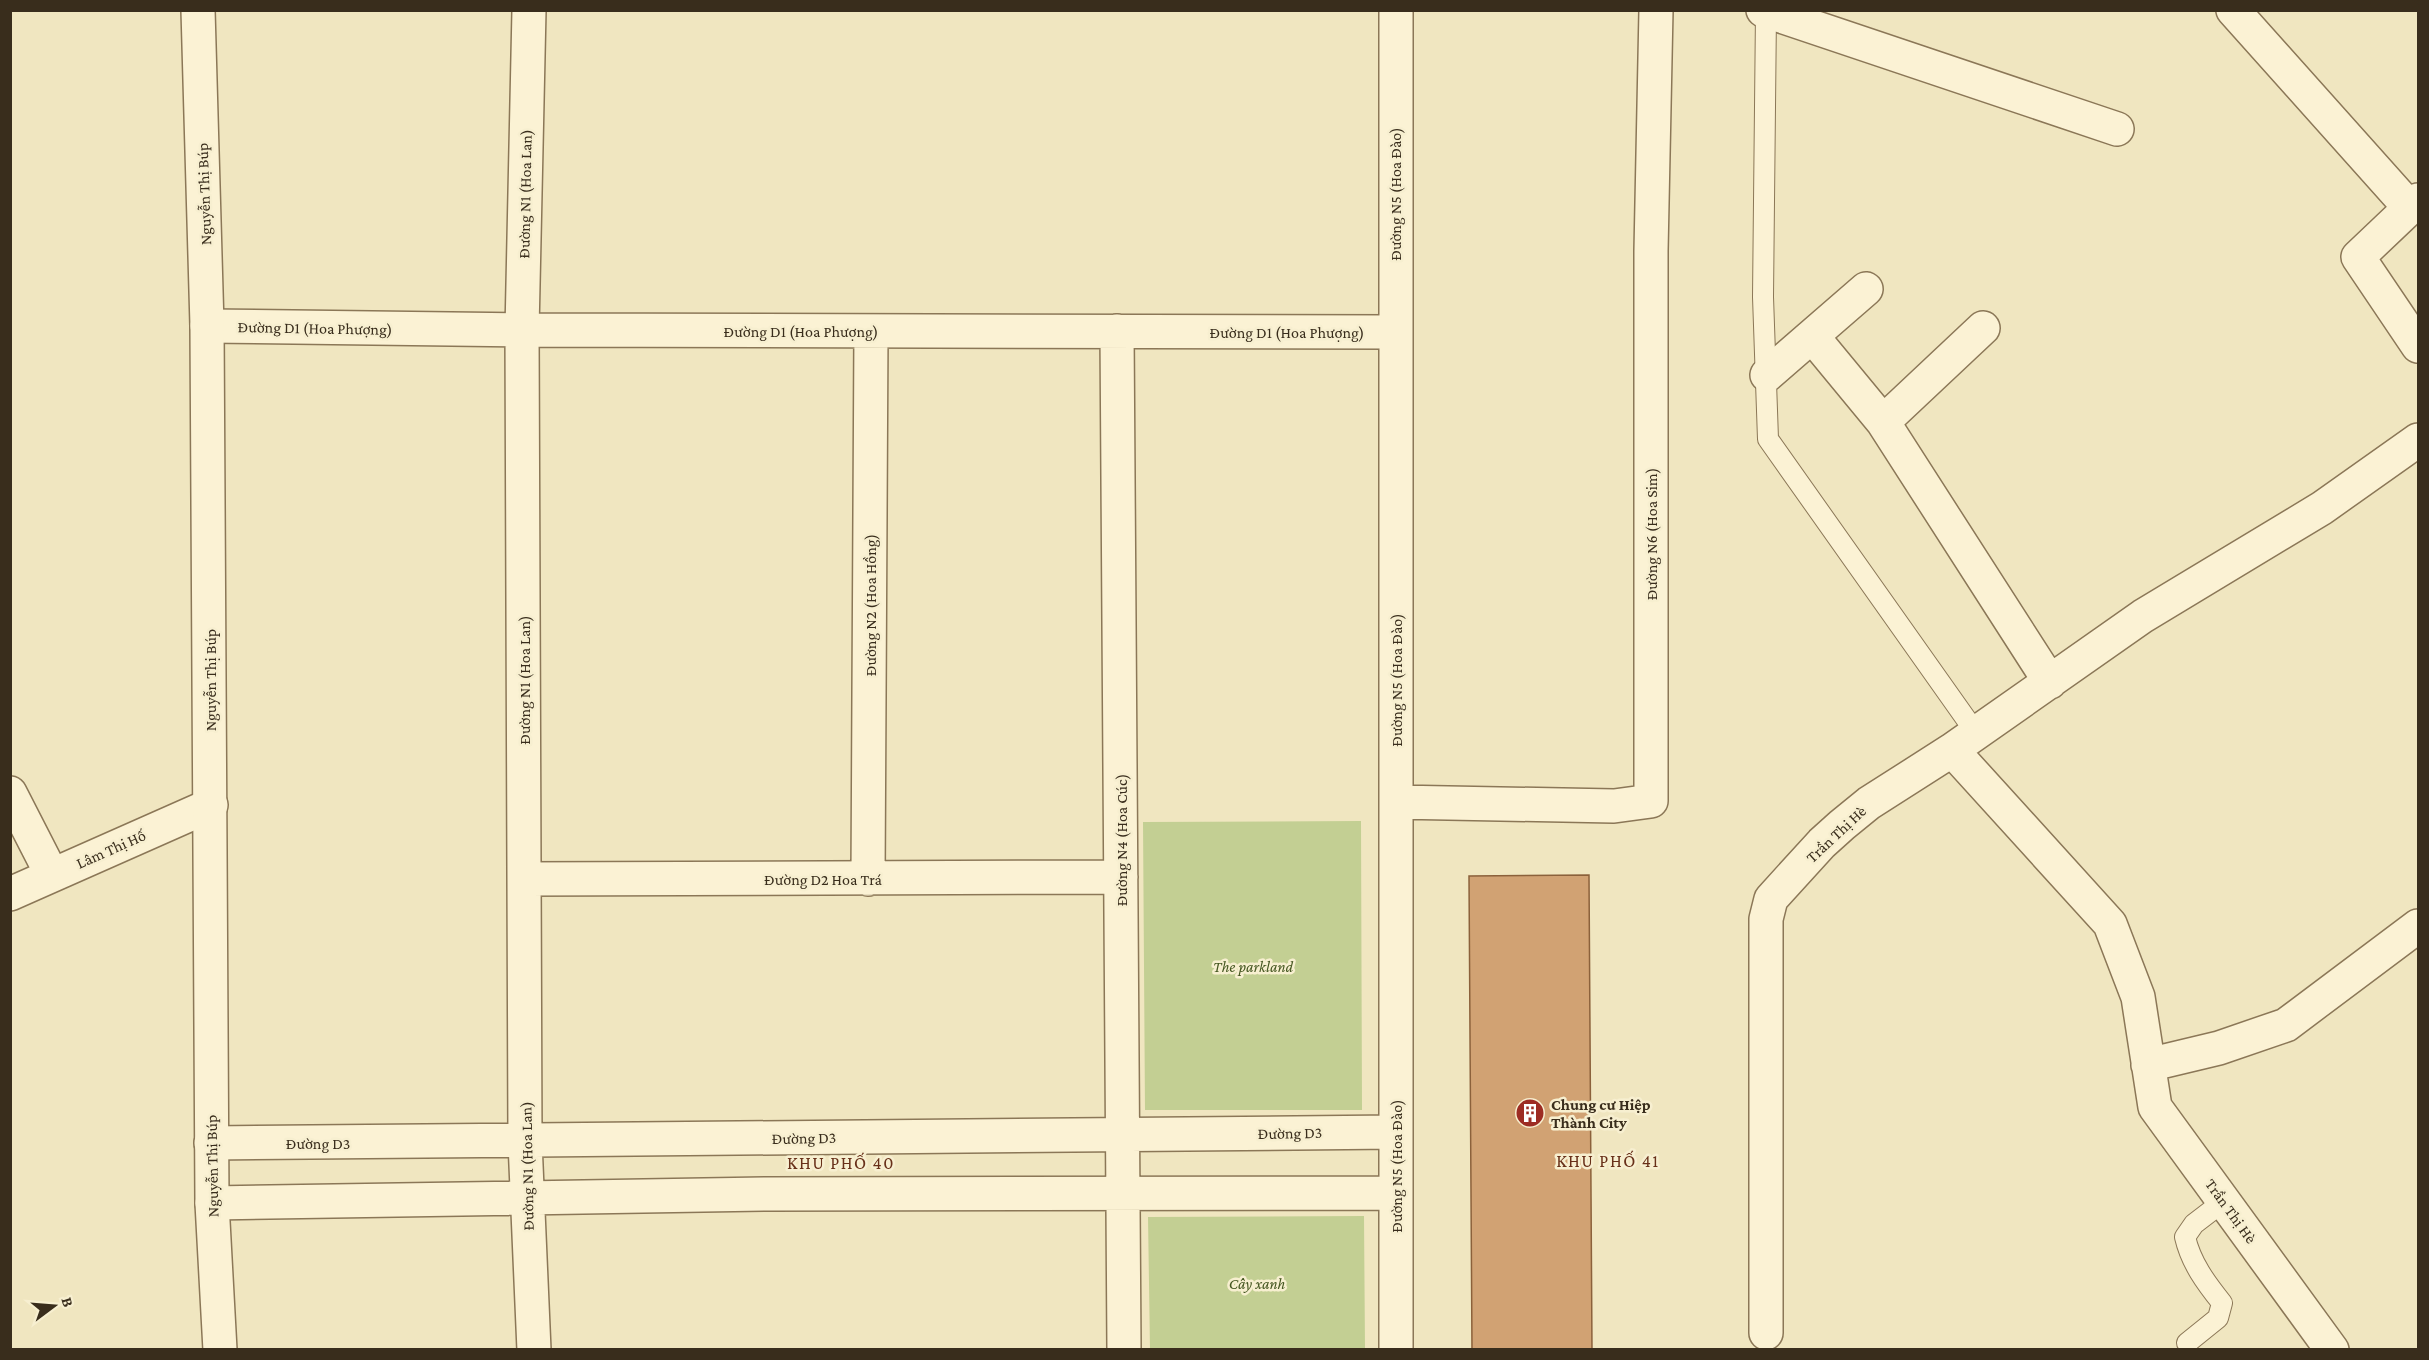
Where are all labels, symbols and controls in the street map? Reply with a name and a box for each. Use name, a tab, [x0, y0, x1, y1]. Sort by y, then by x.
street label: Đường N5 (Hoa Đào)	[1387, 127, 1405, 261]
street label: Đường N1 (Hoa Lan)	[515, 129, 536, 259]
street label: Nguyễn Thị Búp	[194, 142, 215, 246]
street label: Đường D1 (Hoa Phượng)	[237, 318, 393, 339]
street label: Đường D1 (Hoa Phượng)	[724, 323, 878, 341]
street label: Đường D1 (Hoa Phượng)	[1210, 324, 1364, 342]
street label: Đường N6 (Hoa Sim)	[1643, 468, 1661, 600]
street label: Đường N2 (Hoa Hồng)	[862, 534, 880, 676]
street label: Đường N5 (Hoa Đào)	[1388, 613, 1406, 747]
street label: Đường N1 (Hoa Lan)	[516, 615, 534, 745]
street label: Nguyễn Thị Búp	[202, 629, 220, 731]
street label: Đường N4 (Hoa Cúc)	[1113, 774, 1131, 906]
street label: Trần Thị Hè	[1803, 802, 1870, 867]
street label: Lâm Thị Hố	[74, 826, 149, 873]
street label: Đường D2 Hoa Trá	[764, 871, 883, 889]
park label: The parkland	[1213, 958, 1294, 976]
place label: Chung cư Hiệp Thành City	[1551, 1096, 1651, 1131]
building icon: Chung cư Hiệp Thành City	[1514, 1097, 1546, 1129]
street label: Đường N5 (Hoa Đào)	[1388, 1099, 1406, 1233]
street label: Đường N1 (Hoa Lan)	[517, 1101, 538, 1231]
street label: Nguyễn Thị Búp	[203, 1115, 222, 1217]
street label: Đường D3	[1258, 1124, 1322, 1143]
street label: Đường D3	[772, 1129, 836, 1148]
street label: Đường D3	[286, 1135, 350, 1153]
district label: KHU PHỐ 41	[1556, 1150, 1660, 1171]
district label: KHU PHỐ 40	[787, 1152, 895, 1173]
street label: Trần Thị Hè	[2201, 1176, 2260, 1247]
park label: Cây xanh	[1229, 1275, 1286, 1293]
north arrow	[24, 1276, 84, 1336]
text: B	[58, 1295, 77, 1309]

